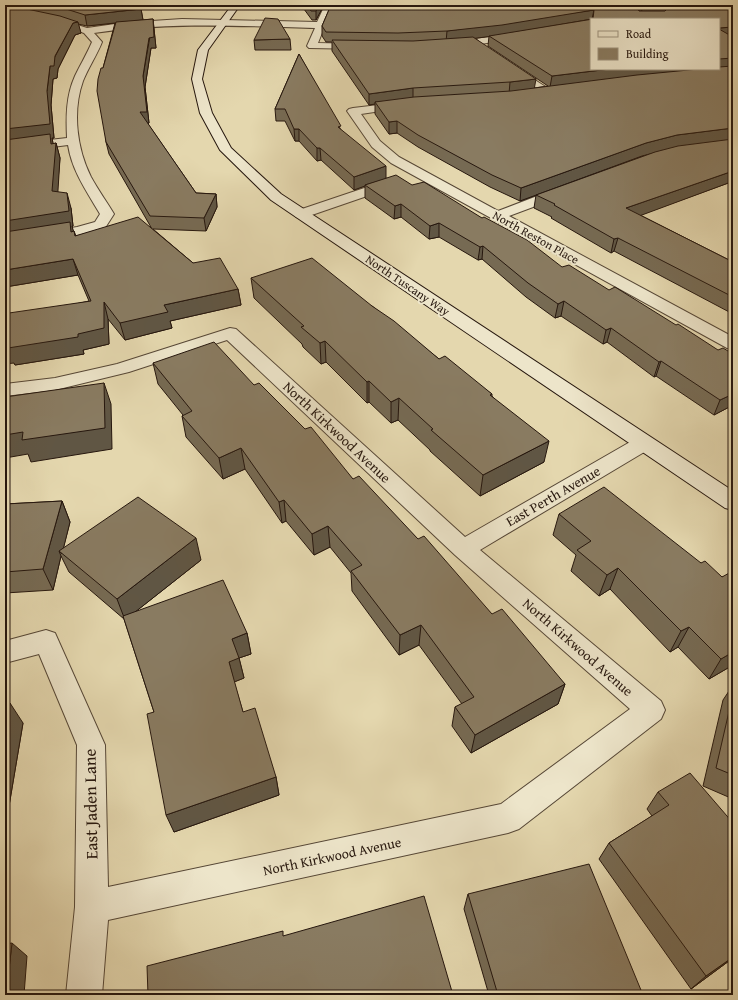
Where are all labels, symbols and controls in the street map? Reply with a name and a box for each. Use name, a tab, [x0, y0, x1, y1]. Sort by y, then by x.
legend	[590, 18, 720, 70]
text: Road	[626, 25, 652, 42]
text: Building	[626, 45, 669, 62]
street label: North Reston Place	[490, 206, 582, 268]
street label: North Tuscany Way	[363, 250, 453, 320]
street label: North Kirkwood Avenue	[279, 377, 396, 488]
street label: East Perth Avenue	[502, 461, 604, 531]
street label: North Kirkwood Avenue	[518, 593, 638, 701]
street label: East Jaden Lane	[77, 748, 103, 860]
street label: North Kirkwood Avenue	[261, 832, 403, 880]

